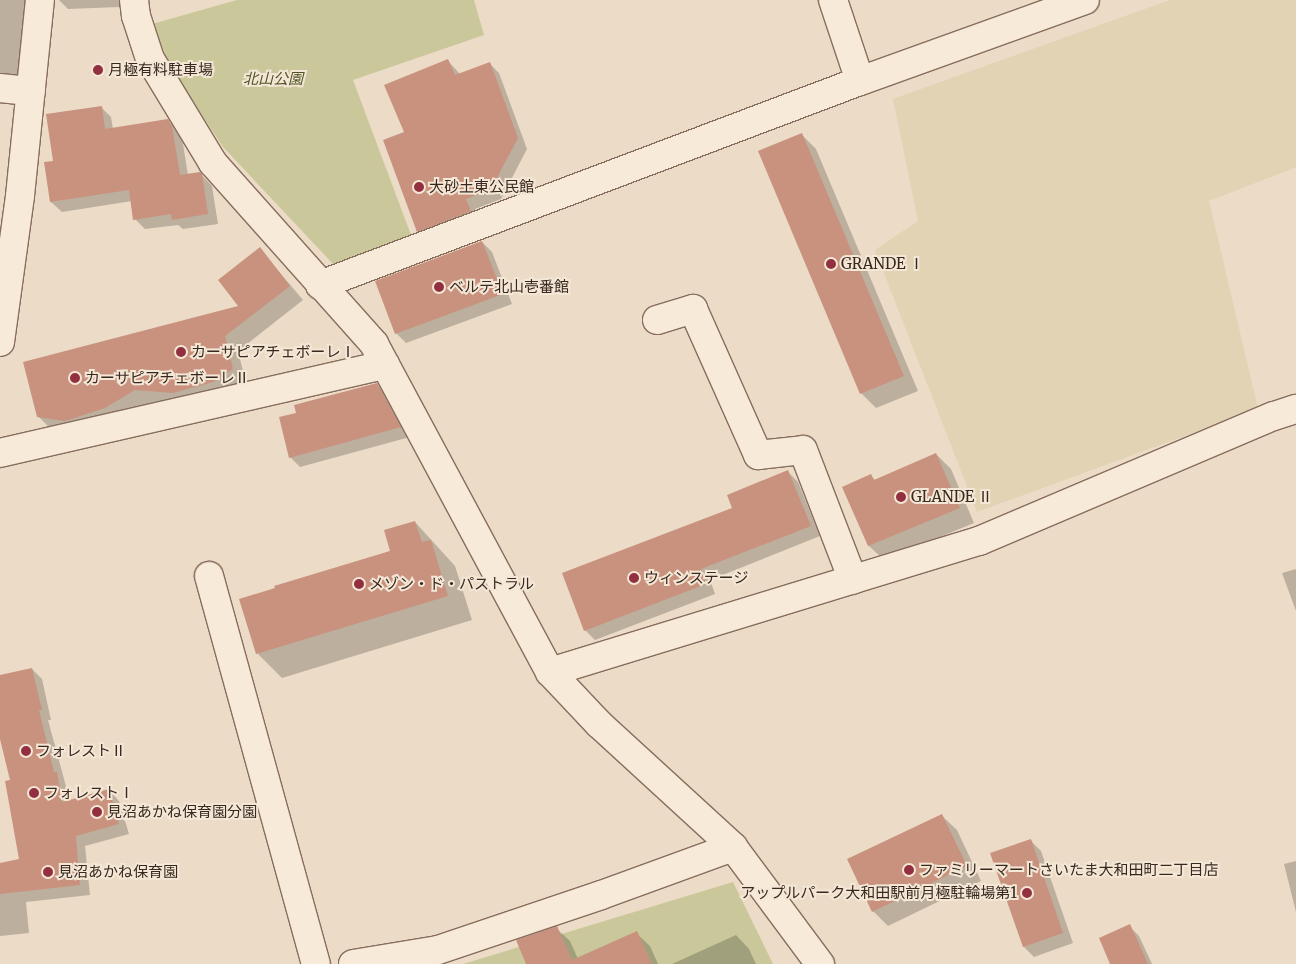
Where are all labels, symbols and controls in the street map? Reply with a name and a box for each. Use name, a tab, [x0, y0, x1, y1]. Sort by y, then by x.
place label: 月極有料駐車場	[108, 61, 213, 79]
marker: 月極有料駐車場	[92, 64, 104, 76]
park label: 北山公園	[243, 70, 303, 88]
place label: 大砂土東公民館	[429, 178, 534, 196]
marker: 大砂土東公民館	[413, 181, 425, 193]
place label: GRANDE Ⅰ	[841, 255, 924, 273]
marker: GRANDE Ⅰ	[825, 258, 837, 270]
place label: ベルテ北山壱番館	[449, 278, 569, 296]
marker: ベルテ北山壱番館	[433, 281, 445, 293]
place label: カーサピアチェボーレⅠ	[191, 343, 356, 361]
marker: カーサピアチェボーレⅠ	[175, 346, 187, 358]
place label: カーサピアチェボーレⅡ	[85, 369, 250, 387]
marker: カーサピアチェボーレⅡ	[69, 372, 81, 384]
place label: GLANDE Ⅱ	[911, 488, 993, 506]
marker: GLANDE Ⅱ	[895, 491, 907, 503]
place label: ウィンステージ	[644, 569, 749, 587]
marker: ウィンステージ	[628, 572, 640, 584]
place label: メゾン・ド・パストラル	[369, 575, 534, 593]
marker: メゾン・ド・パストラル	[353, 578, 365, 590]
place label: フォレストⅡ	[36, 742, 126, 760]
marker: フォレストⅡ	[20, 745, 32, 757]
place label: フォレストⅠ	[44, 784, 134, 802]
marker: フォレストⅠ	[28, 787, 40, 799]
place label: 見沼あかね保育園分園	[107, 803, 257, 821]
marker: 見沼あかね保育園分園	[91, 806, 103, 818]
place label: ファミリーマートさいたま大和田町二丁目店	[919, 861, 1219, 879]
place label: 見沼あかね保育園	[58, 863, 178, 881]
marker: ファミリーマートさいたま大和田町二丁目店	[903, 864, 915, 876]
marker: 見沼あかね保育園	[42, 866, 54, 878]
place label: アップルパーク大和田駅前月極駐輪場第1	[740, 884, 1017, 902]
marker: アップルパーク大和田駅前月極駐輪場第1	[1021, 887, 1033, 899]

